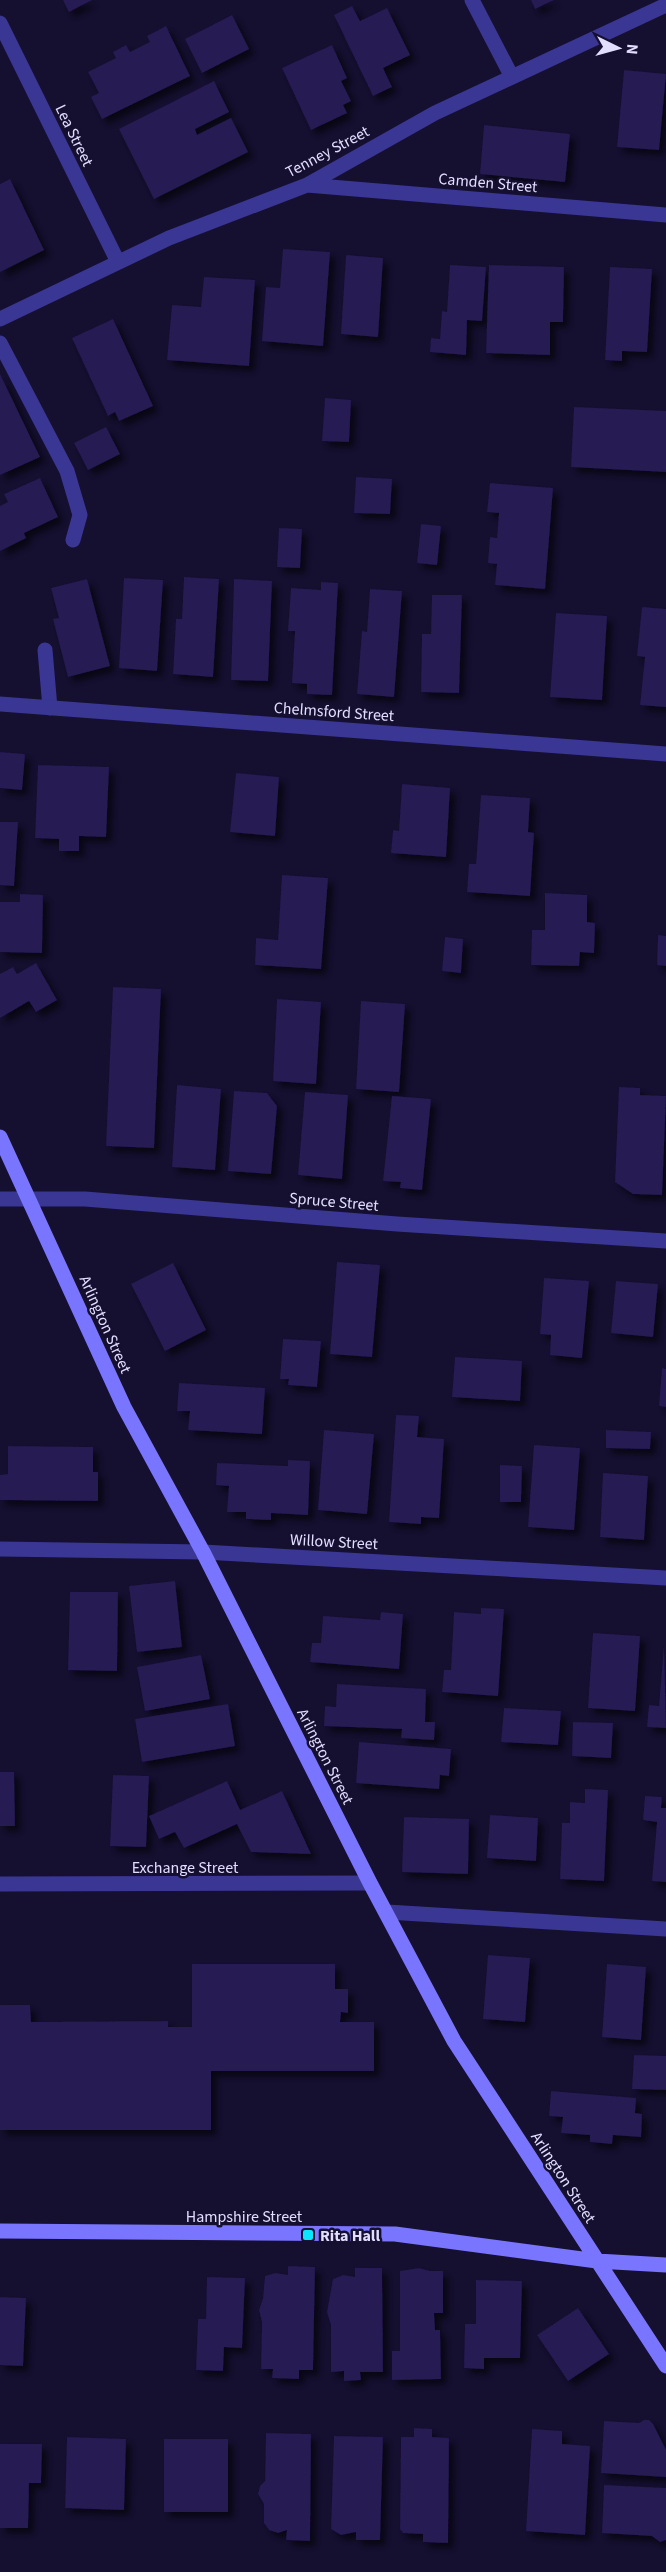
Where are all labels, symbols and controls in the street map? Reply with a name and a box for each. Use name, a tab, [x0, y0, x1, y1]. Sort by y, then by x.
north arrow	[588, 18, 648, 78]
text: N	[621, 43, 643, 55]
street label: Lea Street	[50, 101, 99, 171]
street label: Tenney Street	[282, 120, 374, 183]
street label: Camden Street	[437, 168, 539, 198]
street label: Chelmsford Street	[273, 697, 395, 727]
street label: Spruce Street	[288, 1187, 380, 1217]
street label: Arlington Street	[74, 1272, 137, 1377]
street label: Willow Street	[289, 1529, 379, 1555]
street label: Arlington Street	[291, 1705, 359, 1809]
street label: Exchange Street	[132, 1857, 239, 1879]
street label: Arlington Street	[525, 2128, 601, 2228]
street label: Hampshire Street	[186, 2206, 303, 2228]
place label: Rita Hall	[320, 2225, 380, 2247]
marker: Rita Hall	[301, 2228, 315, 2242]

